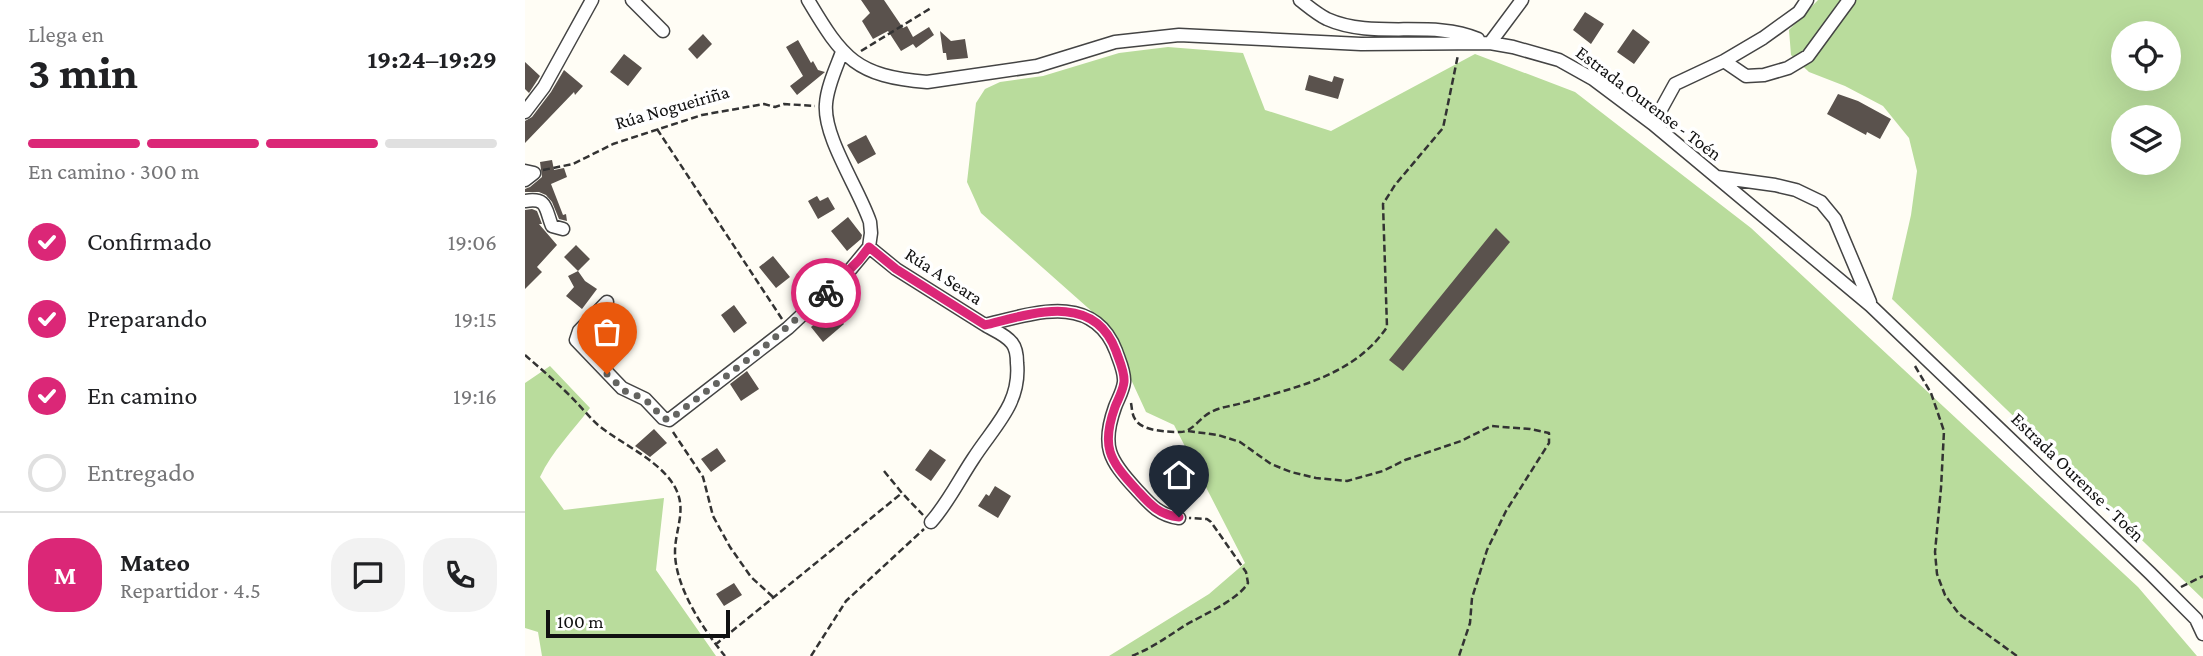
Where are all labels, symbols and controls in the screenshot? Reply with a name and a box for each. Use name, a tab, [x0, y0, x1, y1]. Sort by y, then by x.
text: Llega en	[28, 21, 104, 47]
map controls	[2111, 21, 2181, 175]
button: locate	[2111, 21, 2181, 91]
street label: Estrada Ourense - Toén	[1572, 41, 1726, 165]
text: 19:24–19:29	[367, 45, 497, 74]
text: 3 min	[28, 47, 138, 98]
street label: Rúa Nogueiriña	[612, 81, 732, 133]
button: layers	[2111, 105, 2181, 175]
text: En camino · 300 m	[28, 158, 200, 184]
icon: check	[28, 223, 66, 261]
text: Confirmado	[87, 227, 212, 256]
text: 19:06	[448, 229, 497, 255]
street label: Rúa A Seara	[901, 243, 987, 309]
courier	[791, 258, 861, 328]
icon: bike	[807, 274, 845, 312]
icon: check	[28, 300, 66, 338]
pin	[577, 302, 637, 374]
text: Preparando	[87, 304, 207, 333]
text: 19:15	[454, 306, 497, 332]
icon: bag	[588, 313, 626, 351]
icon: check	[28, 377, 66, 415]
text: En camino	[87, 381, 197, 410]
text: 19:16	[453, 383, 497, 409]
street label: Estrada Ourense - Toén	[2007, 408, 2149, 546]
pin	[1149, 445, 1209, 517]
icon: home	[1160, 456, 1198, 494]
text: Entregado	[87, 458, 195, 487]
button: chat	[331, 538, 405, 612]
button: phone	[423, 538, 497, 612]
text: Mateo	[120, 548, 190, 577]
text: M	[54, 561, 76, 590]
text: Repartidor · 4.5	[120, 577, 261, 603]
scale bar	[546, 607, 730, 639]
text: 100 m	[557, 611, 604, 632]

